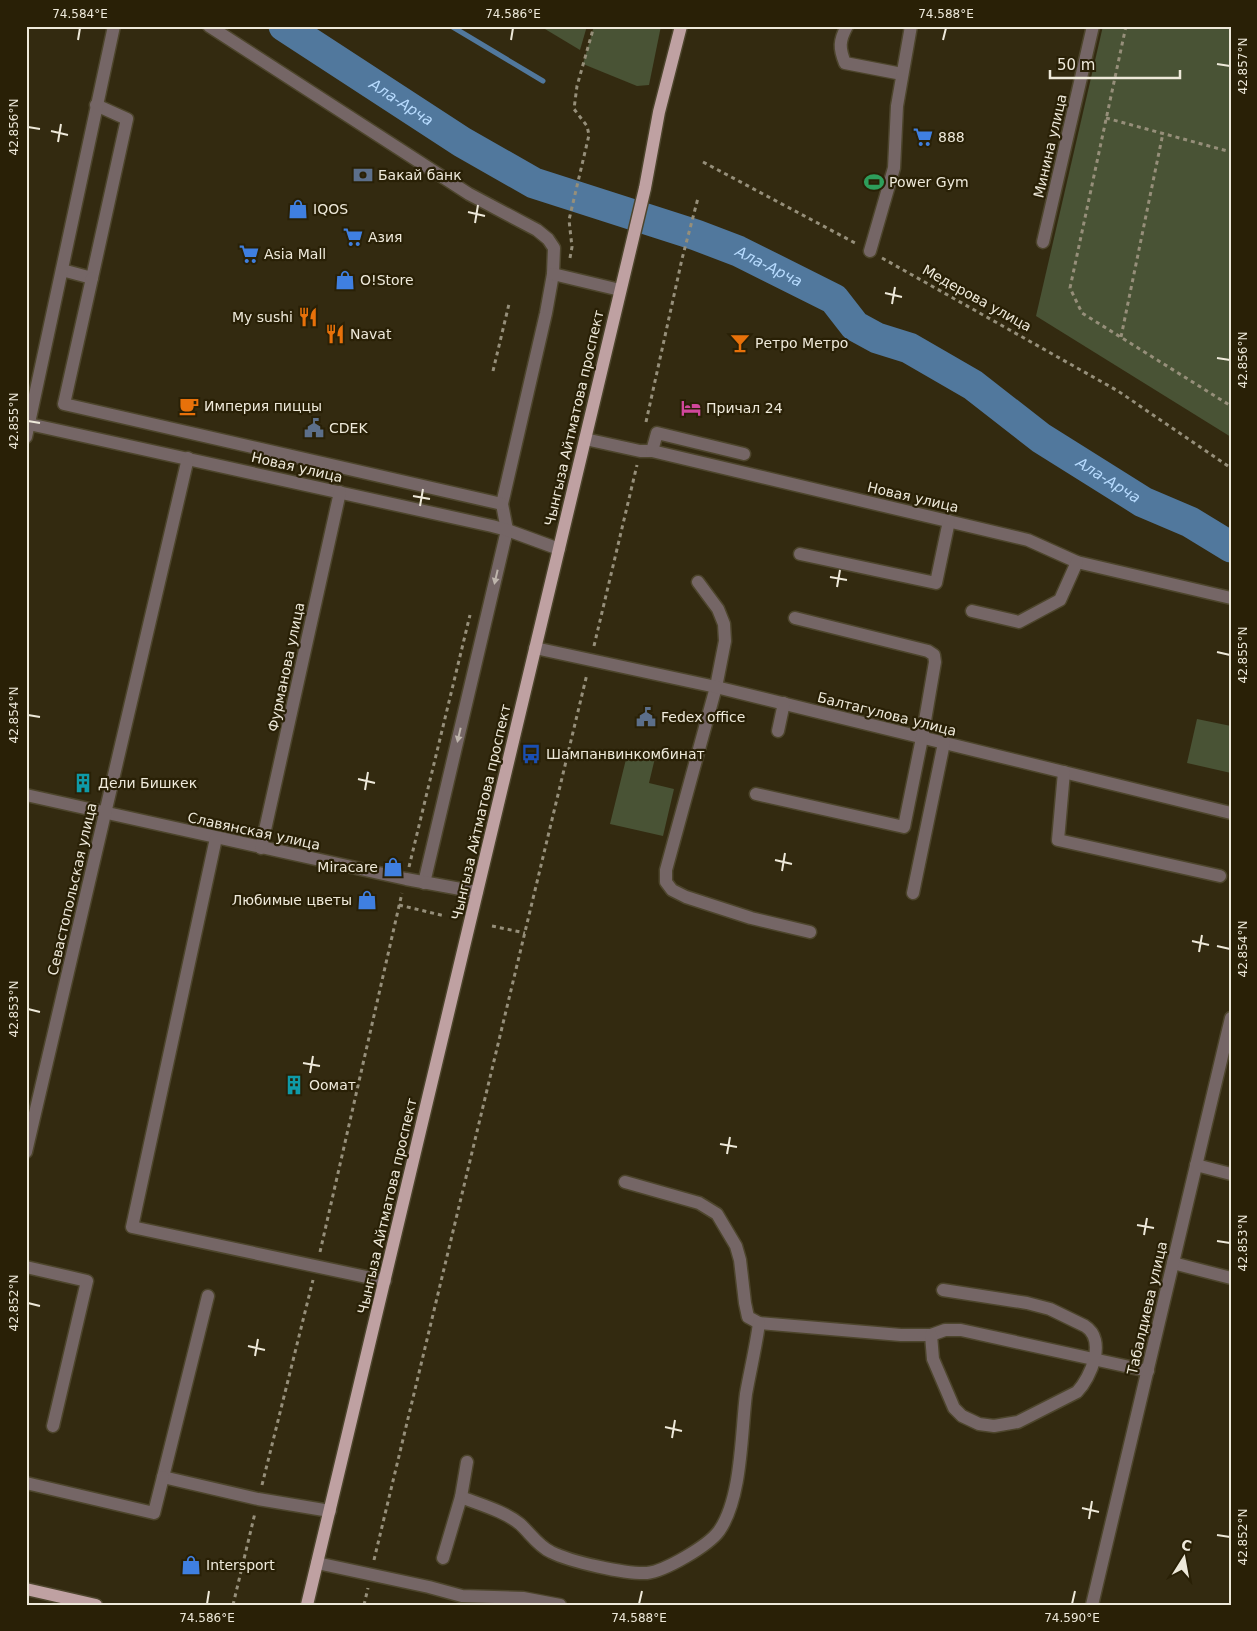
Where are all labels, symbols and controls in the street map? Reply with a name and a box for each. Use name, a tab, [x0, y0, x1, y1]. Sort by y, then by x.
text: 74.584°E	[52, 7, 108, 21]
text: 74.586°E	[485, 7, 541, 21]
text: 74.588°E	[918, 7, 974, 21]
text: 42.857°N	[1236, 38, 1250, 94]
scale bar	[1050, 48, 1180, 80]
text: 50 m	[1057, 56, 1095, 74]
water label: Ала-Арча	[365, 75, 437, 130]
street label: Минина улица	[1030, 93, 1070, 199]
text: 42.856°N	[7, 99, 21, 155]
supermarket icon: 888	[912, 126, 934, 148]
place label: 888	[938, 129, 965, 145]
bank icon: Бакай банк	[352, 164, 374, 186]
place label: Бакай банк	[378, 167, 462, 183]
sports icon: Power Gym	[863, 171, 885, 193]
place label: Power Gym	[889, 174, 969, 190]
shop icon: IQOS	[287, 198, 309, 220]
place label: IQOS	[313, 201, 348, 217]
supermarket icon: Азия	[342, 226, 364, 248]
place label: Азия	[368, 229, 403, 245]
water label: Ала-Арча	[732, 242, 805, 291]
supermarket icon: Asia Mall	[238, 243, 260, 265]
place label: Asia Mall	[264, 246, 326, 262]
street label: Медерова улица	[920, 261, 1034, 335]
shop icon: O!Store	[334, 269, 356, 291]
place label: O!Store	[360, 272, 414, 288]
restaurant icon: My sushi	[297, 306, 319, 328]
street label: Чынгыза Айтматова проспект	[541, 308, 607, 528]
place label: My sushi	[232, 309, 293, 325]
restaurant icon: Navat	[324, 323, 346, 345]
place label: Navat	[350, 326, 392, 342]
bar icon: Ретро Метро	[729, 332, 751, 354]
text: 42.856°N	[1236, 332, 1250, 388]
place label: Ретро Метро	[755, 335, 848, 351]
text: 42.855°N	[7, 393, 21, 449]
cafe icon: Империя пиццы	[178, 395, 200, 417]
hotel icon: Причал 24	[680, 397, 702, 419]
place label: Империя пиццы	[204, 398, 322, 414]
place label: Причал 24	[706, 400, 783, 416]
public building icon: CDEK	[303, 417, 325, 439]
place label: CDEK	[329, 420, 368, 436]
street label: Новая улица	[250, 449, 344, 485]
water label: Ала-Арча	[1072, 453, 1144, 507]
street label: Новая улица	[866, 479, 960, 515]
one-way arrow	[492, 570, 500, 585]
street label: Фурманова улица	[264, 601, 308, 733]
text: 42.855°N	[1236, 627, 1250, 683]
text: 42.854°N	[7, 687, 21, 743]
street label: Балтагулова улица	[816, 689, 958, 739]
street label: Чынгыза Айтматова проспект	[448, 702, 514, 922]
public building icon: Fedex office	[635, 706, 657, 728]
place label: Fedex office	[661, 709, 745, 725]
one-way arrow	[455, 728, 463, 743]
bus stop icon: Шампанвинкомбинат	[520, 743, 542, 765]
place label: Шампанвинкомбинат	[546, 746, 705, 762]
building icon: Дели Бишкек	[72, 772, 94, 794]
place label: Дели Бишкек	[98, 775, 197, 791]
street label: Севастопольская улица	[44, 801, 100, 977]
street label: Славянская улица	[186, 809, 322, 853]
shop icon: Miracare	[382, 856, 404, 878]
place label: Miracare	[317, 859, 378, 875]
shop icon: Любимые цветы	[356, 889, 378, 911]
place label: Любимые цветы	[232, 892, 352, 908]
text: 42.854°N	[1236, 921, 1250, 977]
text: 42.853°N	[7, 981, 21, 1037]
building icon: Оомат	[283, 1074, 305, 1096]
place label: Оомат	[309, 1077, 356, 1093]
street label: Чынгыза Айтматова проспект	[354, 1096, 420, 1316]
text: 42.853°N	[1236, 1215, 1250, 1271]
street label: Табалдиева улица	[1124, 1240, 1170, 1377]
text: 42.852°N	[7, 1275, 21, 1331]
text: 42.852°N	[1236, 1509, 1250, 1565]
north arrow	[1160, 1534, 1210, 1584]
text: С	[1180, 1536, 1193, 1554]
shop icon: Intersport	[180, 1554, 202, 1576]
place label: Intersport	[206, 1557, 275, 1573]
text: 74.586°E	[179, 1611, 235, 1625]
text: 74.588°E	[611, 1611, 667, 1625]
text: 74.590°E	[1044, 1611, 1100, 1625]

